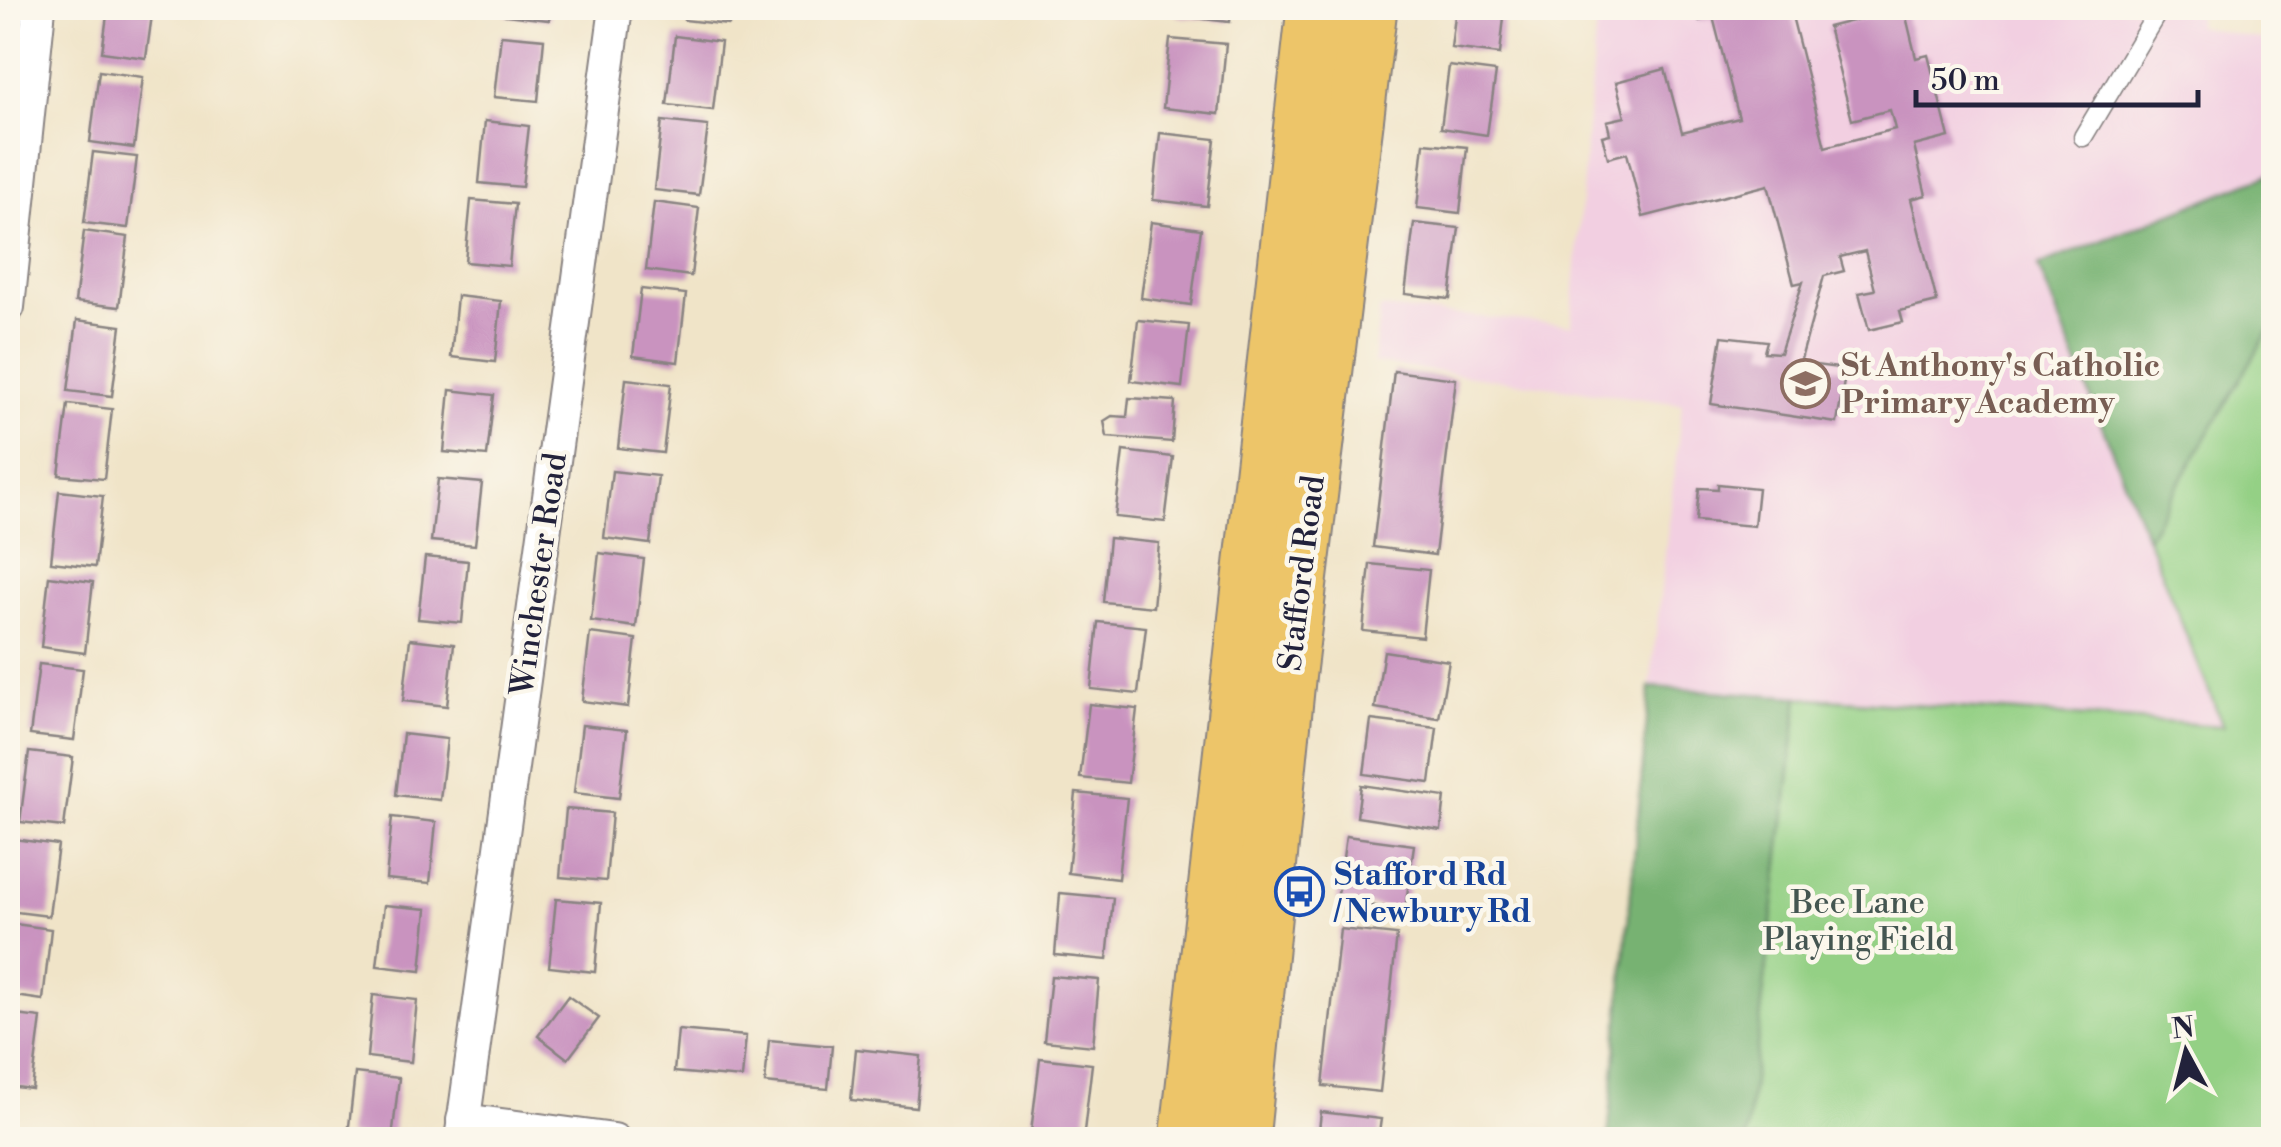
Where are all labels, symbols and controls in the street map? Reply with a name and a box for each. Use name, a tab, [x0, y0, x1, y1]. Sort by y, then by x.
scale bar	[1916, 45, 2198, 107]
text: 50 m	[1931, 62, 2000, 100]
place label: St Anthony's Catholic Primary Academy	[1841, 346, 2160, 423]
school or university icon: St Anthony's Catholic Primary Academy	[1780, 357, 1832, 409]
street label: Winchester Road	[502, 450, 576, 699]
street label: Stafford Road	[1270, 473, 1334, 673]
place label: Stafford Rd / Newbury Rd	[1333, 855, 1531, 932]
bus stop icon: Stafford Rd / Newbury Rd	[1273, 866, 1325, 918]
park label: Bee Lane Playing Field	[1763, 883, 1953, 960]
north arrow	[2136, 1002, 2236, 1102]
text: N	[2170, 1010, 2196, 1047]

